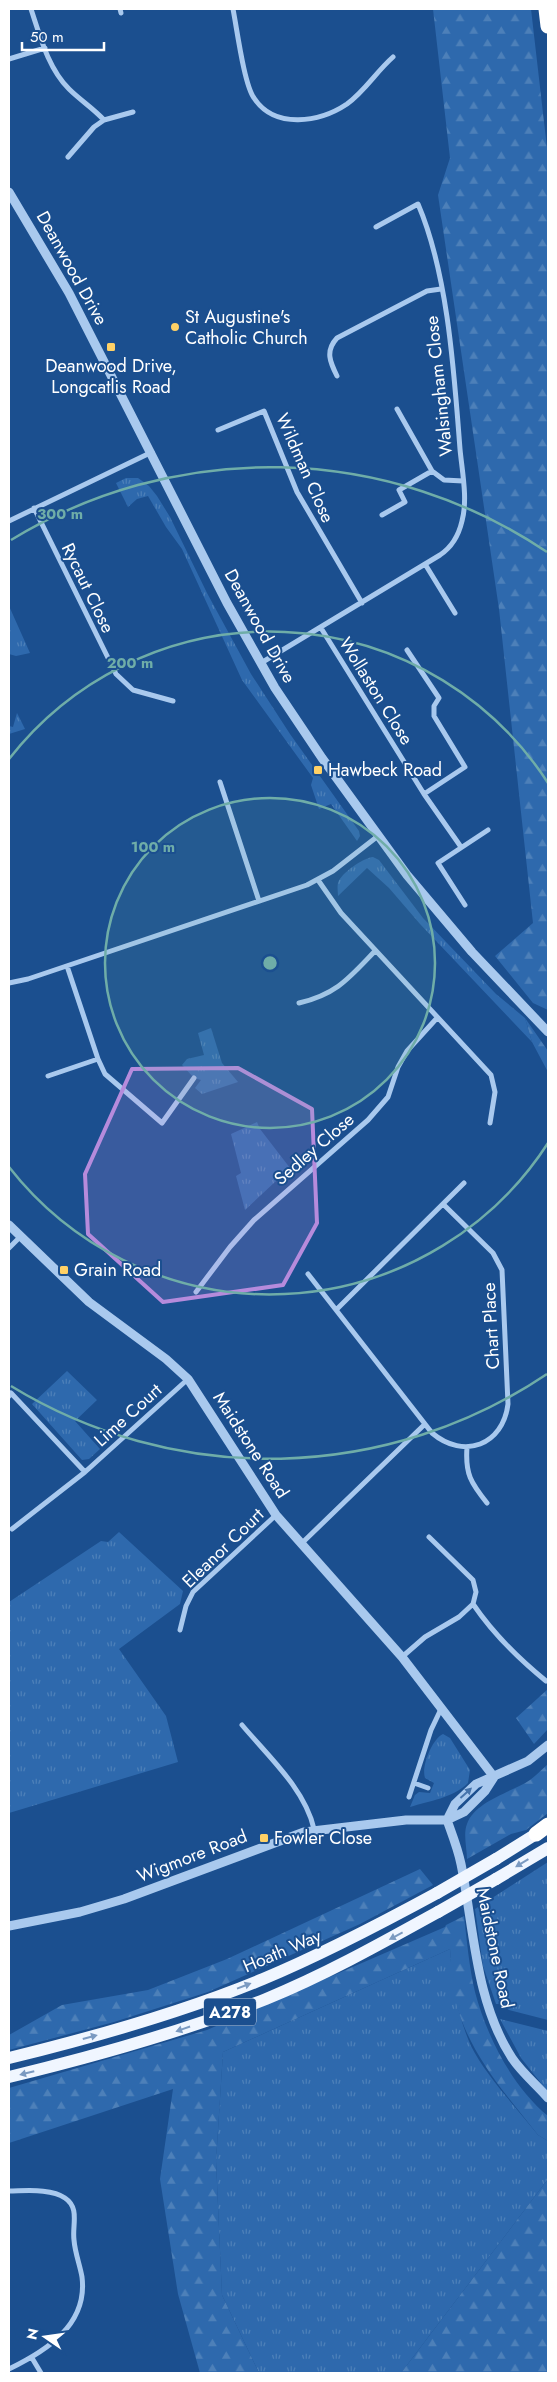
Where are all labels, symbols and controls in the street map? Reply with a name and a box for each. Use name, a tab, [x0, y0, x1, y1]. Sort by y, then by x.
scale bar	[22, 20, 105, 52]
text: 50 m	[30, 26, 64, 48]
street label: Deanwood Drive	[30, 206, 114, 330]
place label: St Augustine's Catholic Church	[185, 304, 308, 351]
street label: Walsingham Close	[419, 315, 459, 457]
marker: St Augustine's Catholic Church	[169, 321, 181, 333]
marker: Deanwood Drive, Longcatlis Road	[105, 341, 117, 353]
place label: Deanwood Drive, Longcatlis Road	[45, 353, 177, 400]
street label: Wildman Close	[269, 409, 341, 527]
text: 300 m	[37, 503, 83, 525]
street label: Rycaut Close	[55, 539, 121, 637]
street label: Deanwood Drive	[218, 564, 302, 688]
street label: Wollaston Close	[333, 632, 419, 750]
text: 200 m	[107, 652, 153, 674]
place label: Hawbeck Road	[328, 757, 442, 783]
marker: Hawbeck Road	[312, 764, 324, 776]
text: 100 m	[131, 836, 175, 858]
centre of rings	[261, 954, 279, 972]
street label: Sedley Close	[268, 1107, 360, 1191]
place label: Grain Road	[74, 1257, 161, 1283]
marker: Grain Road	[58, 1264, 70, 1276]
street label: Chart Place	[476, 1282, 506, 1370]
street label: Lime Court	[88, 1377, 168, 1453]
street label: Maidstone Road	[207, 1387, 295, 1503]
street label: Eleanor Court	[176, 1502, 270, 1594]
one-way arrow	[459, 1787, 471, 1799]
street label: Wigmore Road	[133, 1823, 251, 1889]
place label: Fowler Close	[274, 1825, 372, 1851]
marker: Fowler Close	[258, 1832, 270, 1844]
one-way arrow	[516, 1859, 529, 1868]
street label: Maidstone Road	[470, 1885, 520, 2011]
street label: Hoath Way	[239, 1923, 325, 1979]
one-way arrow	[388, 1932, 403, 1940]
one-way arrow	[237, 1982, 252, 1990]
road number: A278	[204, 1998, 256, 2025]
one-way arrow	[175, 2025, 190, 2033]
one-way arrow	[82, 2033, 98, 2041]
one-way arrow	[19, 2069, 34, 2077]
north arrow	[20, 2312, 70, 2362]
text: N	[21, 2326, 43, 2342]

